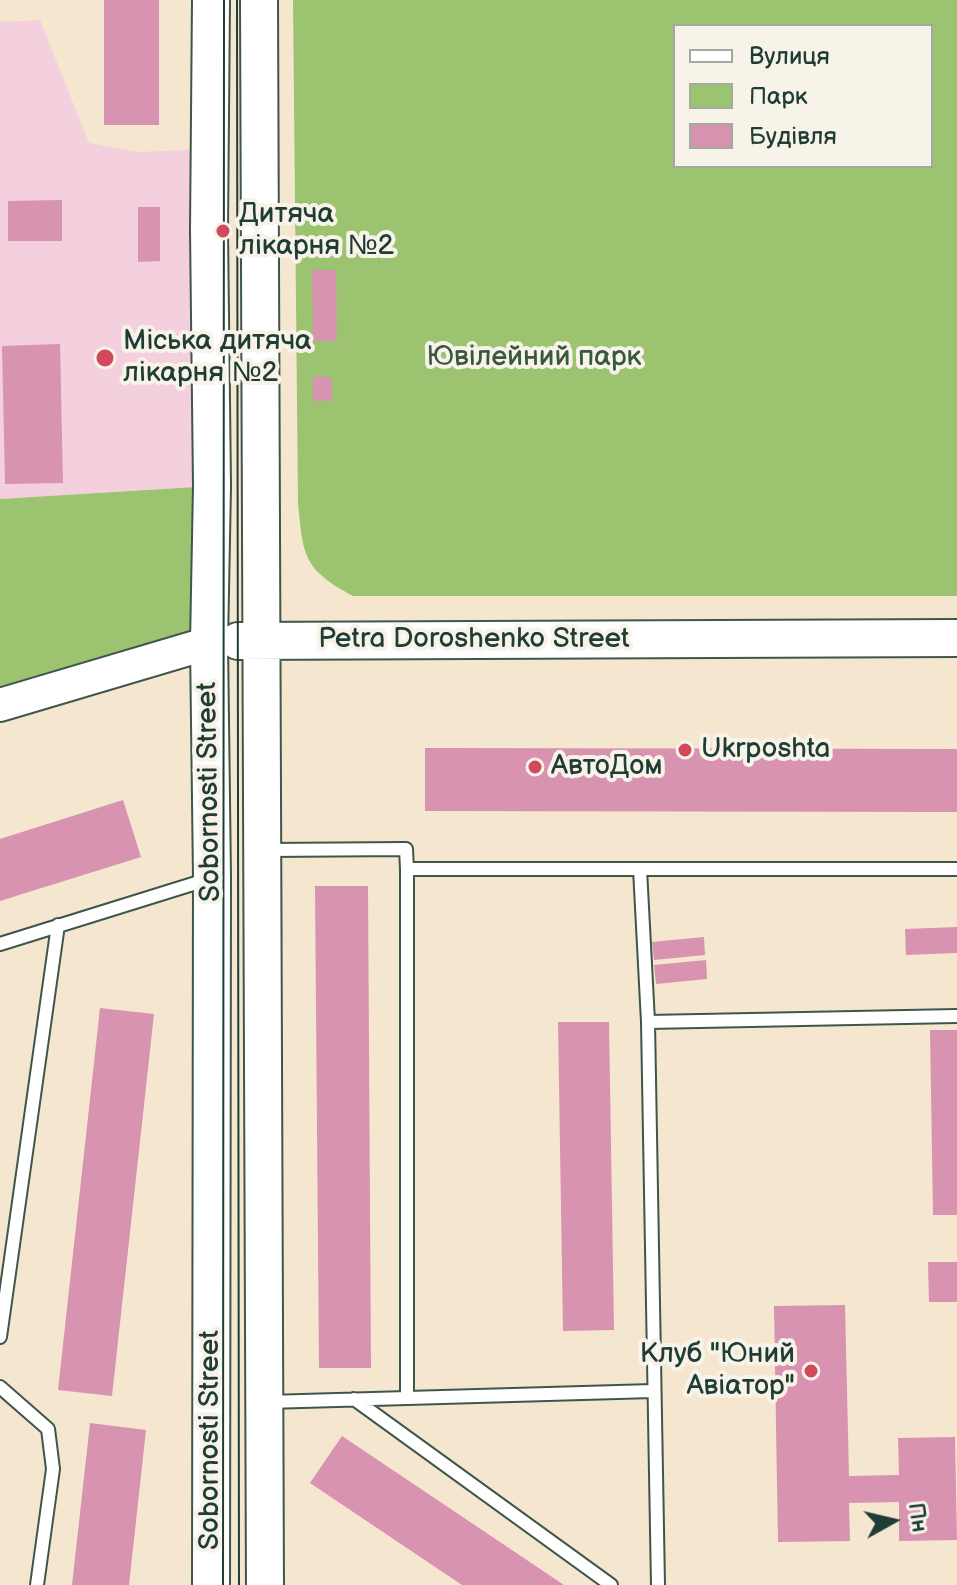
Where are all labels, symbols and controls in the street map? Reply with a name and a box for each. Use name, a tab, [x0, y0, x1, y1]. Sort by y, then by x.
legend	[673, 24, 933, 168]
text: Вулиця	[749, 42, 830, 71]
text: Парк	[749, 82, 807, 111]
text: Будівля	[749, 122, 837, 151]
place label: Дитяча лікарня №2	[239, 198, 394, 264]
marker: Дитяча лікарня №2	[214, 222, 232, 240]
place label: Міська дитяча лікарня №2	[123, 325, 312, 391]
park label: Ювілейний парк	[427, 341, 641, 375]
marker: Міська дитяча лікарня №2	[94, 347, 116, 369]
street label: Petra Doroshenko Street	[318, 623, 630, 657]
street label: Sobornosti Street	[191, 682, 229, 902]
place label: Ukrposhta	[701, 733, 830, 767]
marker: Ukrposhta	[676, 741, 694, 759]
place label: АвтоДом	[551, 750, 663, 784]
marker: АвтоДом	[526, 758, 544, 776]
street label: Sobornosti Street	[194, 1330, 228, 1550]
place label: Клуб "Юний Авіатор"	[640, 1338, 795, 1404]
marker: Клуб "Юний Авіатор"	[802, 1362, 820, 1380]
north arrow	[853, 1481, 933, 1561]
text: Пн	[902, 1501, 933, 1534]

